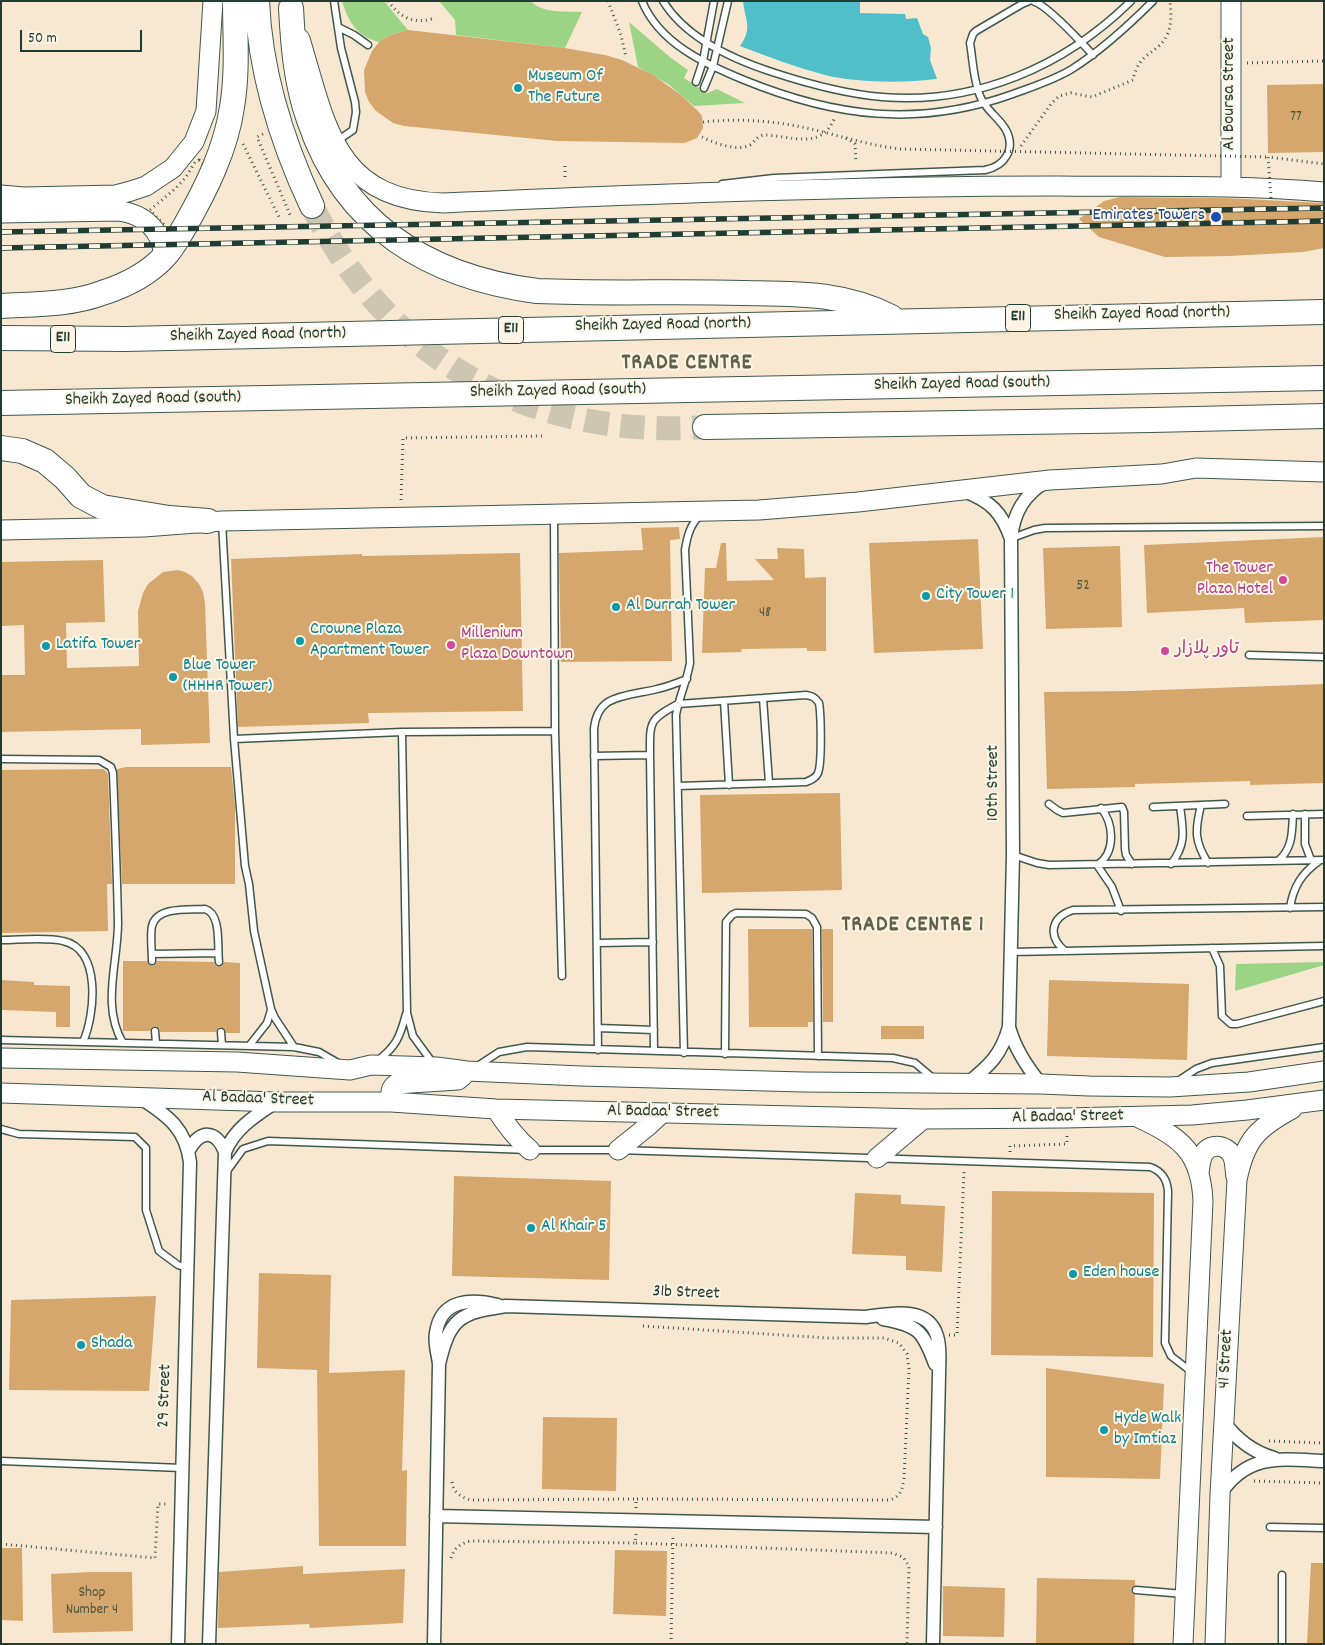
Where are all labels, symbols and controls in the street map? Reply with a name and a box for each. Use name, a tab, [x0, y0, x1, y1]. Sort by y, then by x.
scale bar	[22, 20, 145, 52]
text: 50 m	[28, 28, 57, 50]
street label: Al Boursa Street	[1220, 37, 1242, 151]
place label: Museum Of The Future	[528, 67, 603, 110]
marker: Museum Of The Future	[512, 82, 524, 94]
house number: 77	[1290, 109, 1302, 127]
place label: Emirates Towers	[1092, 206, 1205, 228]
marker: Emirates Towers	[1209, 210, 1223, 224]
street label: Sheikh Zayed Road (north)	[1054, 303, 1230, 327]
road number: E11	[1006, 304, 1030, 332]
street label: Sheikh Zayed Road (north)	[575, 314, 751, 338]
road number: E11	[498, 316, 524, 344]
street label: Sheikh Zayed Road (north)	[170, 324, 346, 348]
road number: E11	[50, 326, 76, 352]
district label: TRADE CENTRE	[620, 352, 754, 378]
street label: Sheikh Zayed Road (south)	[874, 373, 1050, 397]
street label: Sheikh Zayed Road (south)	[470, 380, 646, 404]
street label: Sheikh Zayed Road (south)	[65, 388, 241, 412]
place label: The Tower Plaza Hotel	[1197, 559, 1273, 602]
marker: The Tower Plaza Hotel	[1277, 574, 1289, 586]
house number: 52	[1076, 578, 1090, 596]
place label: City Tower 1	[936, 585, 1014, 607]
marker: City Tower 1	[920, 590, 932, 602]
place label: Al Durrah Tower	[626, 596, 735, 618]
marker: Al Durrah Tower	[610, 601, 622, 613]
house number: 48	[759, 605, 771, 623]
place label: Crowne Plaza Apartment Tower	[310, 620, 429, 662]
place label: Millenium Plaza Downtown	[461, 624, 573, 666]
place label: Latifa Tower	[56, 635, 140, 657]
marker: Crowne Plaza Apartment Tower	[294, 635, 306, 647]
marker: Millenium Plaza Downtown	[445, 639, 457, 651]
marker: Latifa Tower	[40, 640, 52, 652]
place label: تاور پلازار	[1175, 640, 1239, 662]
marker: تاور پلازار	[1159, 645, 1171, 657]
place label: Blue Tower (HHHR Tower)	[183, 656, 272, 699]
marker: Blue Tower (HHHR Tower)	[167, 671, 179, 683]
street label: 10th Street	[984, 745, 1006, 821]
district label: TRADE CENTRE 1	[840, 914, 986, 940]
street label: Al Badaa' Street	[202, 1087, 314, 1113]
street label: Al Badaa' Street	[607, 1101, 719, 1125]
street label: Al Badaa' Street	[1012, 1106, 1124, 1130]
place label: Al Khair 5	[541, 1217, 607, 1239]
marker: Al Khair 5	[525, 1222, 537, 1234]
place label: Eden house	[1083, 1263, 1159, 1285]
marker: Eden house	[1067, 1268, 1079, 1280]
street label: 31b Street	[652, 1282, 720, 1306]
street label: 41 Street	[1215, 1329, 1239, 1389]
place label: Shada	[91, 1334, 133, 1356]
marker: Shada	[75, 1339, 87, 1351]
street label: 29 Street	[154, 1364, 178, 1428]
place label: Hyde Walk by Imtiaz	[1114, 1409, 1181, 1452]
marker: Hyde Walk by Imtiaz	[1098, 1424, 1110, 1436]
house number: Shop Number 4	[66, 1585, 118, 1620]

